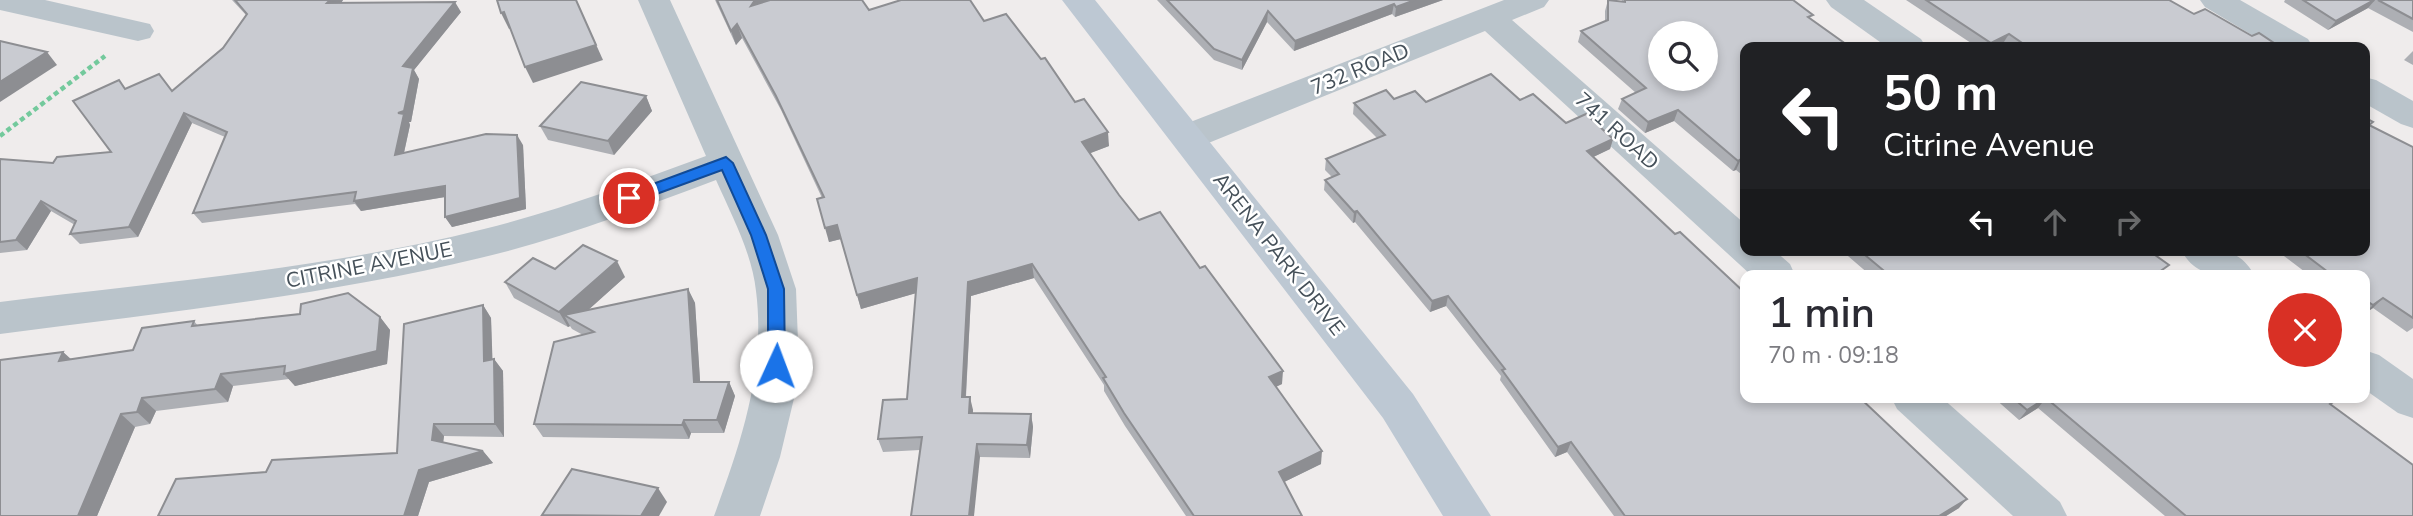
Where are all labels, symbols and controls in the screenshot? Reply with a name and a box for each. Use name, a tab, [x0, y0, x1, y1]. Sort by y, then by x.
map controls	[1648, 21, 1718, 91]
button: search	[1648, 21, 1718, 91]
street label: 732 ROAD	[1307, 37, 1413, 101]
text: 50 m	[1883, 60, 1998, 127]
icon: left	[1768, 70, 1859, 161]
street label: 741 ROAD	[1569, 86, 1665, 176]
text: Citrine Avenue	[1883, 124, 2094, 167]
street label: ARENA PARK DRIVE	[1207, 167, 1351, 341]
pin	[599, 168, 659, 228]
icon: arrive	[610, 179, 648, 217]
icon: left	[1963, 203, 2001, 241]
icon: ahead	[2036, 203, 2074, 241]
icon: right	[2109, 203, 2147, 241]
street label: CITRINE AVENUE	[284, 235, 454, 295]
text: 1 min	[1768, 285, 1875, 342]
button: close	[2268, 293, 2342, 367]
position arrow	[739, 329, 813, 403]
text: 70 m · 09:18	[1768, 340, 1899, 371]

